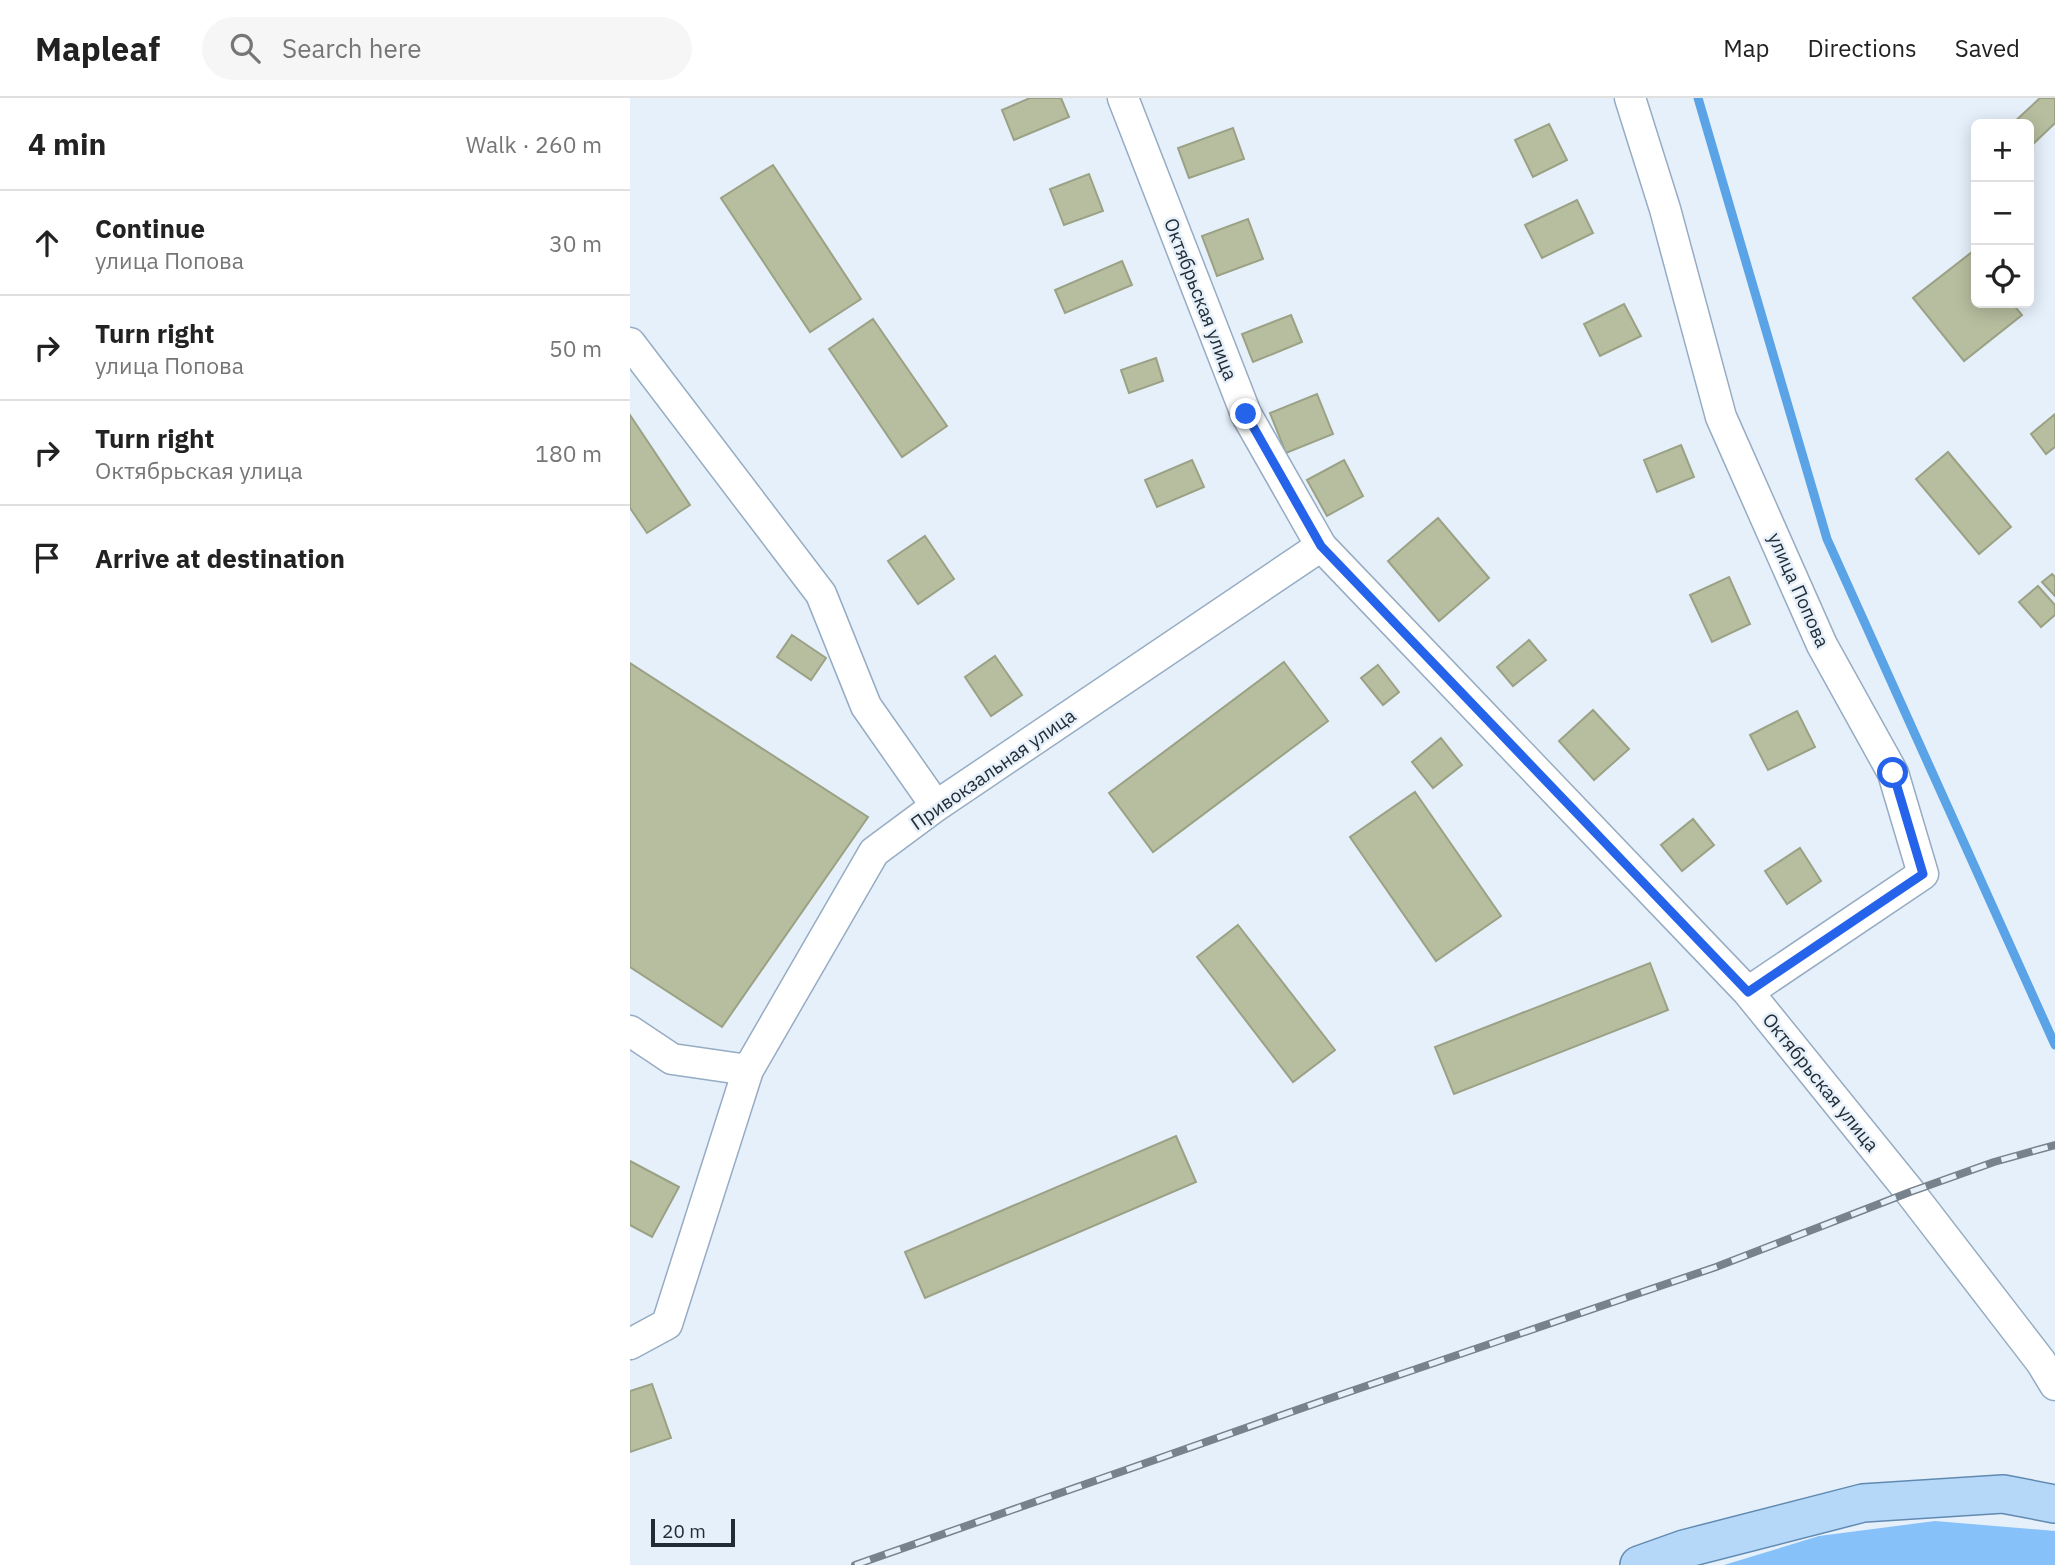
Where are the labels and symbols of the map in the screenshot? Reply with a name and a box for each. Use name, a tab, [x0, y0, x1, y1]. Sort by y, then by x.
street label: Октябрьская улица	[1159, 215, 1243, 383]
route end	[1230, 398, 1261, 429]
street label: улица Попова	[1763, 529, 1835, 651]
street label: Привокзальная улица	[906, 703, 1080, 835]
route start	[1877, 757, 1908, 788]
street label: Октябрьская улица	[1758, 1008, 1884, 1156]
scale bar	[651, 1516, 735, 1548]

